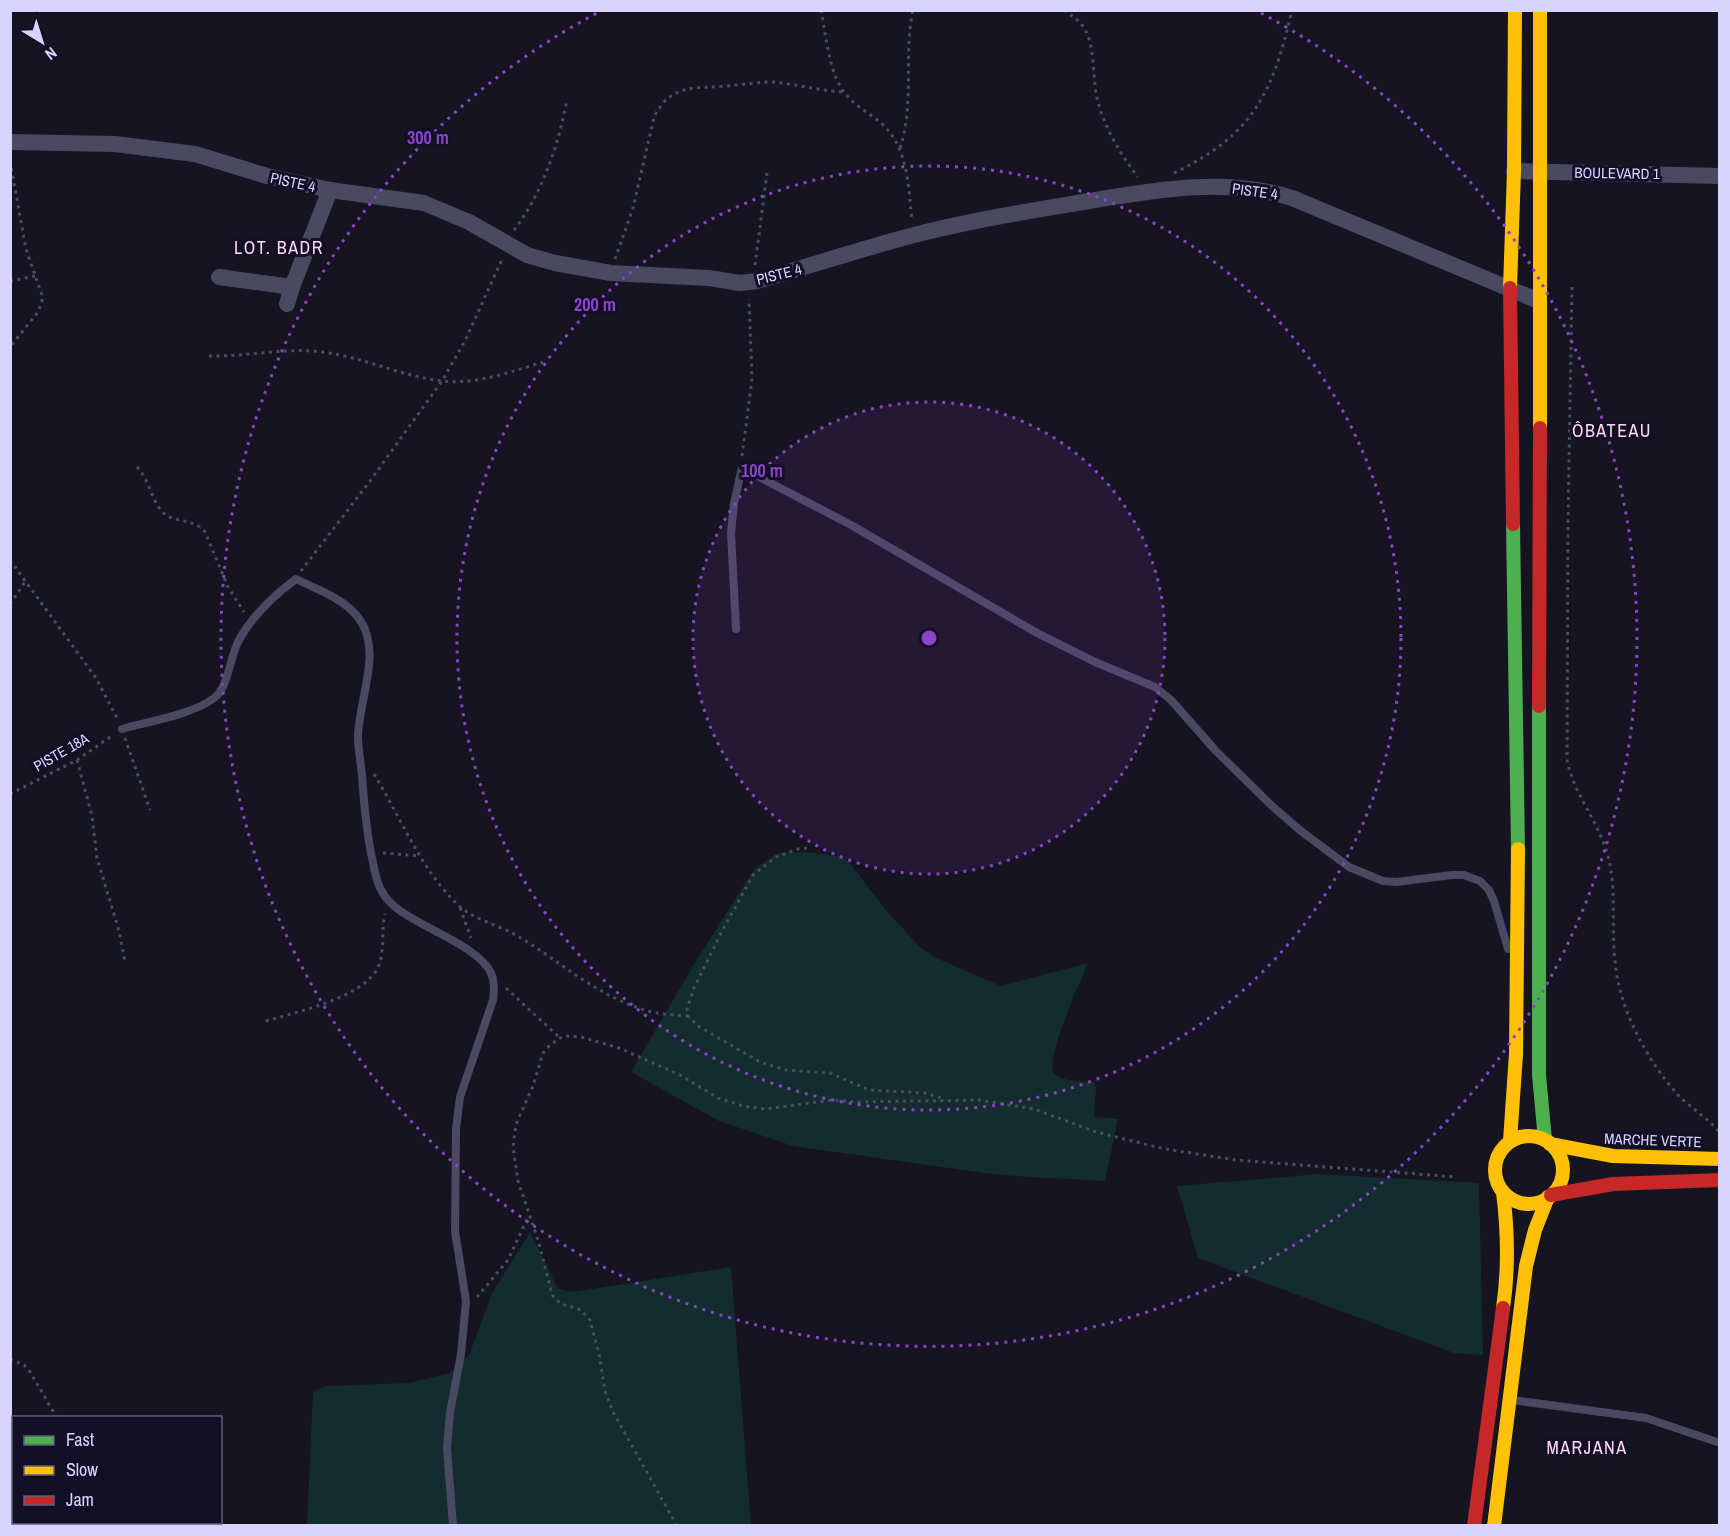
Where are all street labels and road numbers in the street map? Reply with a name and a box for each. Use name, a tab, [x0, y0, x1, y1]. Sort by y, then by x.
street label: BOULEVARD 1	[1574, 162, 1660, 184]
street label: PISTE 4	[268, 167, 318, 197]
street label: PISTE 4	[1231, 177, 1279, 205]
street label: PISTE 4	[754, 258, 804, 290]
street label: PISTE 18A	[29, 727, 93, 776]
street label: MARCHE VERTE	[1604, 1128, 1702, 1152]

